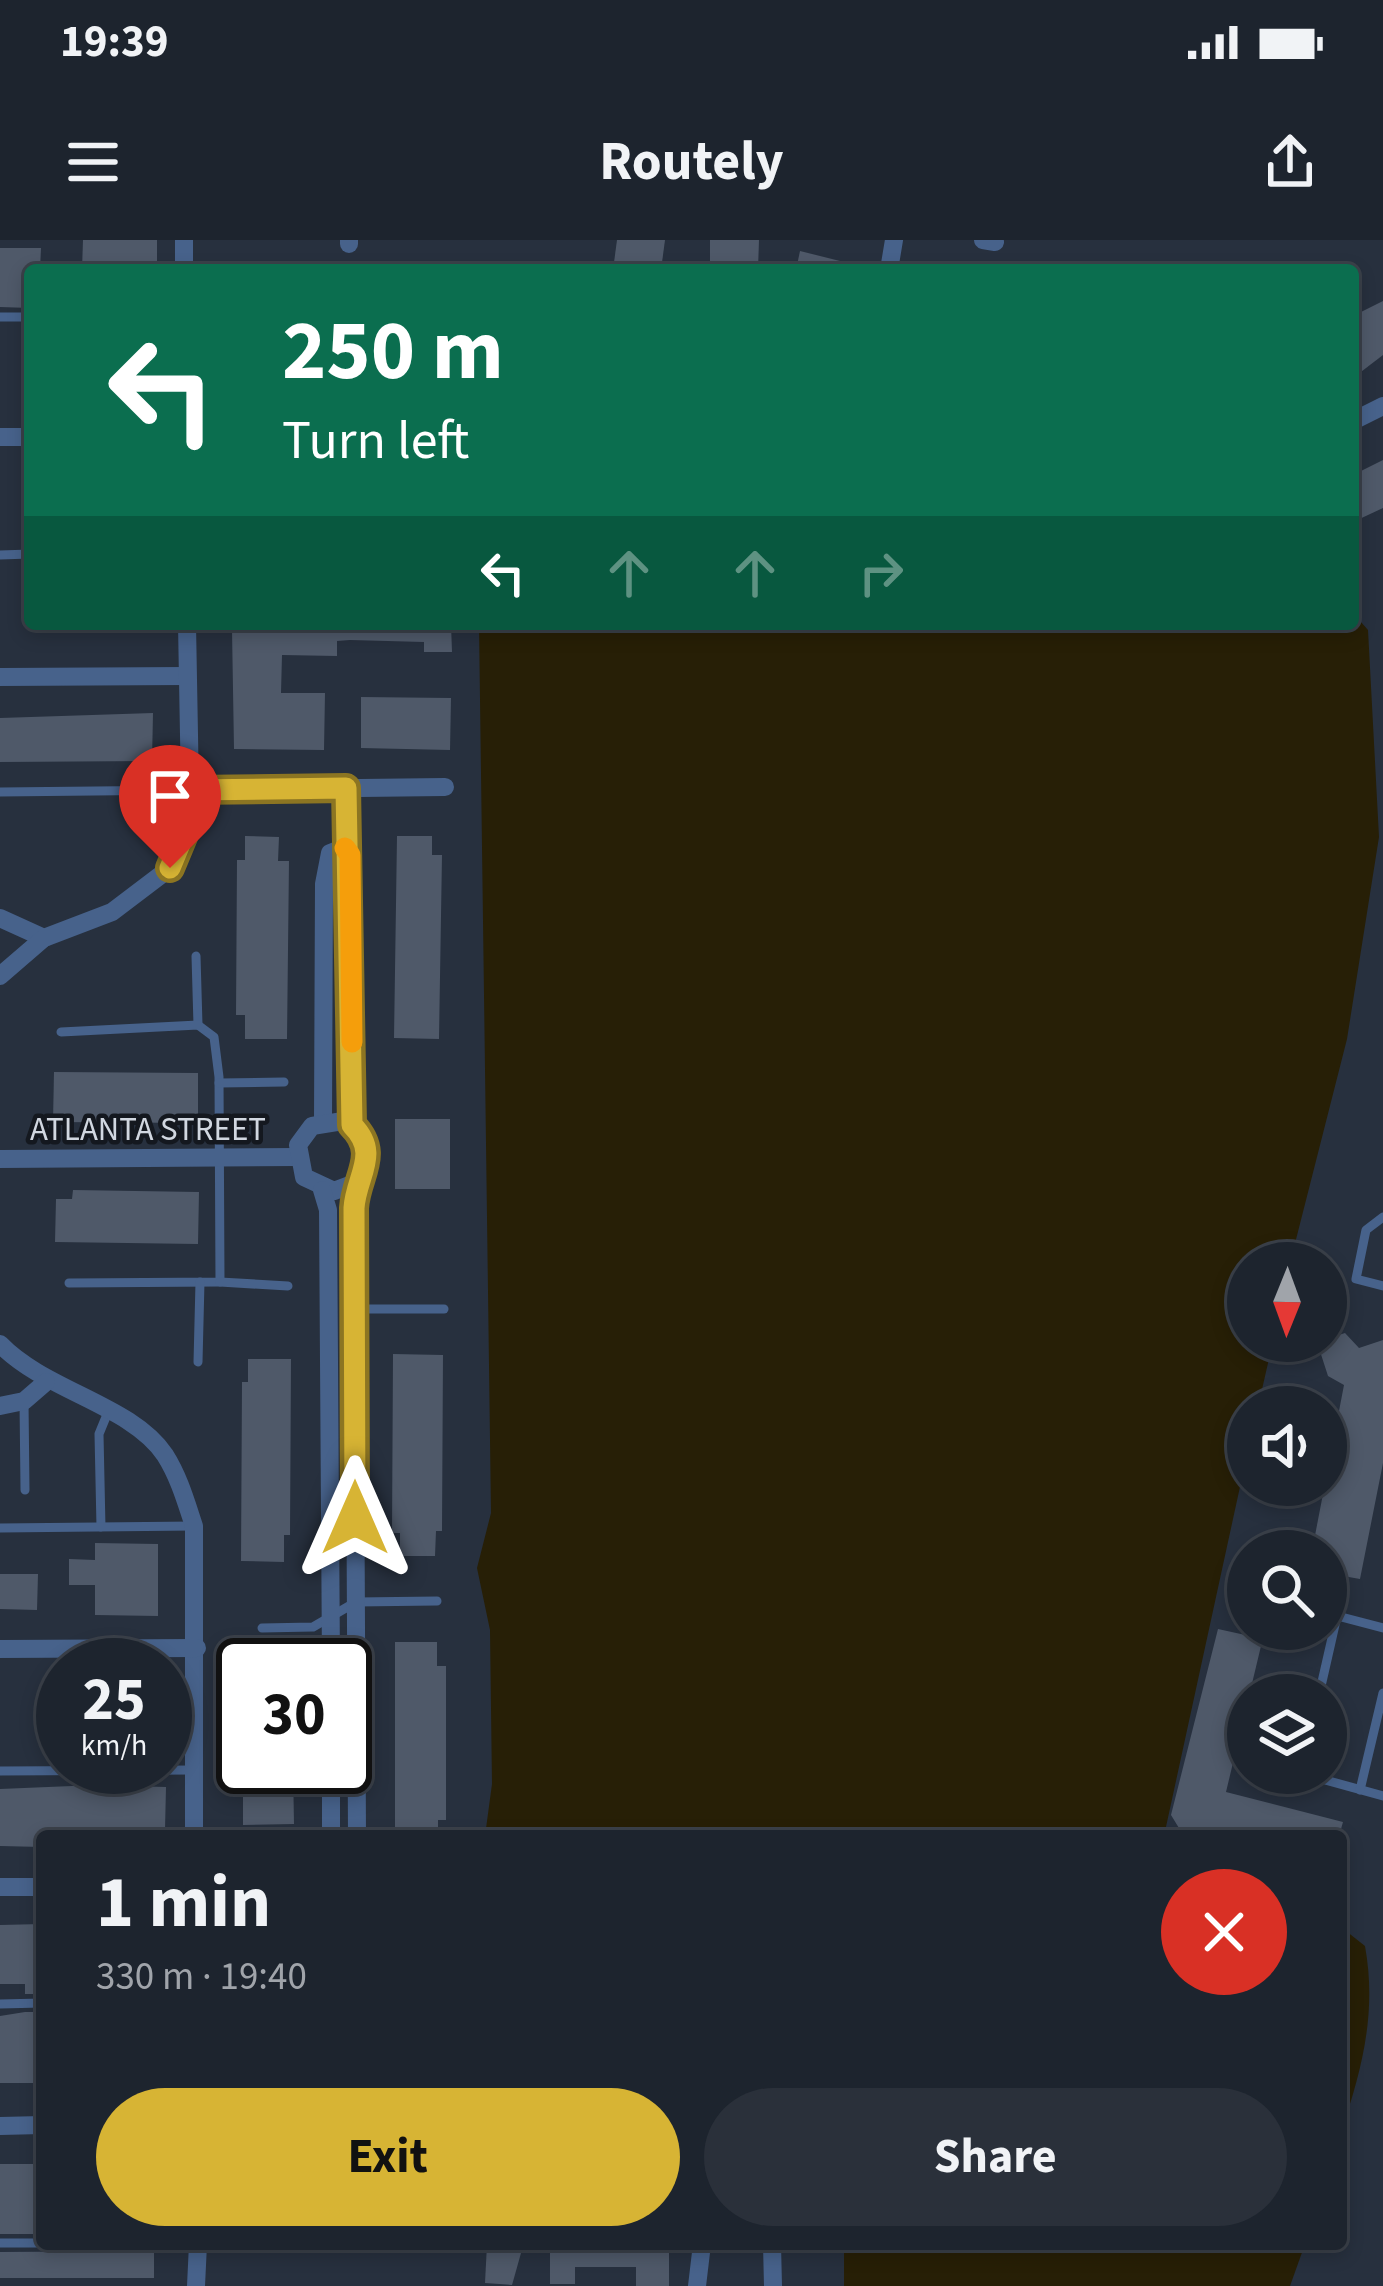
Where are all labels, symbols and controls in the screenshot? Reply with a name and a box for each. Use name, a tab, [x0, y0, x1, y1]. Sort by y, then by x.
text: 19:39	[60, 10, 169, 74]
text: Routely	[599, 124, 784, 201]
icon: menu	[60, 129, 126, 195]
icon: share	[1257, 129, 1323, 195]
text: 250 m	[282, 292, 504, 412]
icon: left	[84, 312, 240, 468]
text: Turn left	[282, 403, 469, 480]
icon: left	[470, 540, 536, 606]
icon: ahead	[596, 540, 662, 606]
icon: ahead	[722, 540, 788, 606]
icon: right	[848, 540, 914, 606]
pin	[119, 745, 221, 868]
icon: arrive	[137, 763, 203, 829]
street label: ATLANTA STREET	[30, 1106, 266, 1153]
north arrow	[1227, 1242, 1347, 1362]
map controls	[1227, 1242, 1347, 1794]
button: sound	[1227, 1386, 1347, 1506]
position arrow	[292, 1455, 418, 1581]
button: search	[1227, 1530, 1347, 1650]
speed limit sign: 30	[216, 1638, 372, 1794]
text: 25	[82, 1658, 146, 1743]
button: layers	[1227, 1674, 1347, 1794]
text: km/h	[81, 1724, 147, 1767]
text: 1 min	[96, 1852, 271, 1955]
button: close	[1161, 1869, 1287, 1995]
text: 330 m · 19:40	[96, 1949, 307, 2005]
button: Exit	[96, 2088, 680, 2226]
button: Share	[704, 2088, 1287, 2226]

